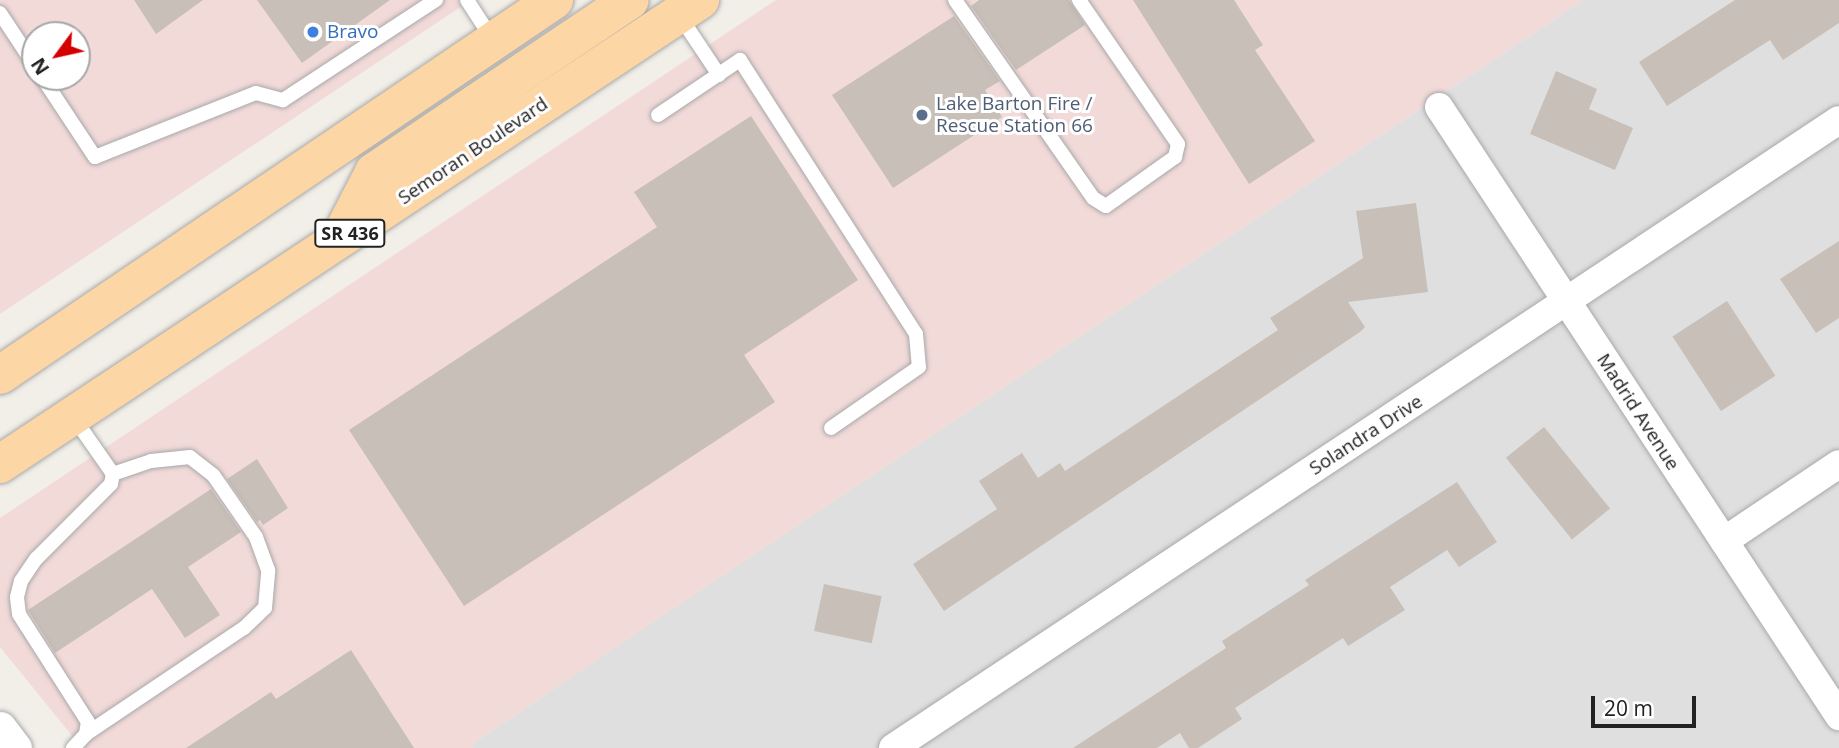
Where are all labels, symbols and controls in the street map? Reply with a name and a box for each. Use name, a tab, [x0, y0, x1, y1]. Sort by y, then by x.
north arrow	[21, 21, 91, 91]
place label: Bravo	[327, 21, 379, 43]
marker: Bravo	[305, 24, 321, 40]
text: N	[25, 53, 55, 80]
street label: Semoran Boulevard	[394, 93, 552, 209]
place label: Lake Barton Fire / Rescue Station 66	[936, 93, 1093, 137]
marker: Lake Barton Fire / Rescue Station 66	[914, 107, 930, 123]
road number: SR 436	[313, 218, 387, 247]
street label: Madrid Avenue	[1592, 349, 1684, 475]
street label: Solandra Drive	[1305, 390, 1427, 480]
scale bar	[1594, 682, 1699, 726]
text: 20 m	[1604, 694, 1653, 722]

